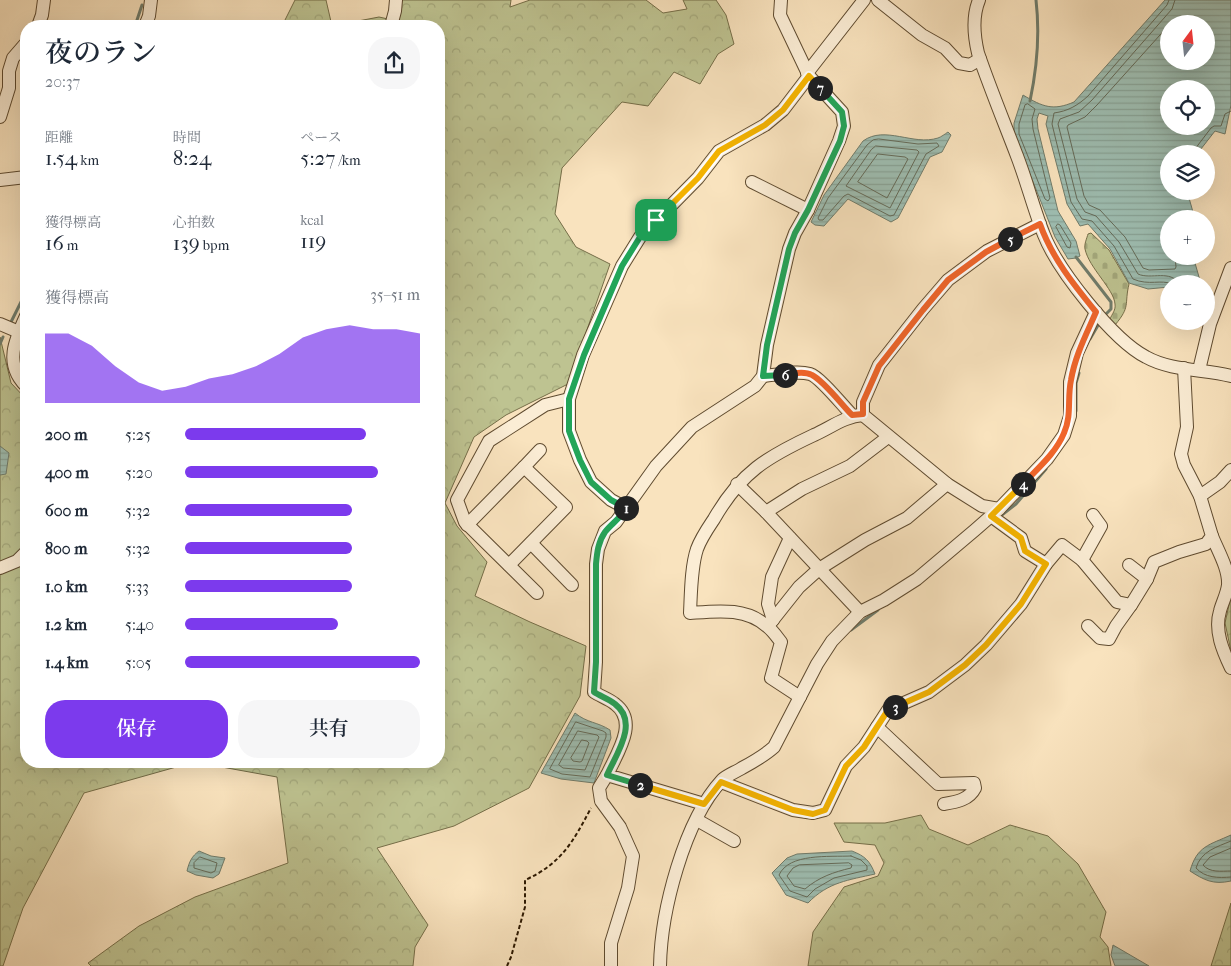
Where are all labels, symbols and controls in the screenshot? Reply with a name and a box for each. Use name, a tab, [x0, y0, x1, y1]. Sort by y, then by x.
north arrow	[1160, 15, 1215, 70]
map controls	[1160, 15, 1215, 330]
text: 夜のラン	[45, 36, 157, 69]
button: share	[368, 37, 420, 89]
text: 20:37	[45, 72, 80, 91]
pin: 7	[808, 76, 832, 100]
text: 7	[817, 80, 824, 97]
button: locate	[1160, 80, 1215, 135]
text: 距離	[45, 129, 73, 146]
text: 時間	[173, 129, 201, 146]
text: ペース	[300, 129, 342, 146]
button: layers	[1160, 145, 1215, 200]
text: 1.54	[45, 146, 77, 170]
text: 8:24	[173, 146, 212, 170]
text: 5:27	[300, 146, 335, 170]
text: km	[77, 152, 99, 169]
text: /km	[335, 152, 361, 169]
pin	[635, 199, 677, 241]
icon: arrive	[642, 206, 670, 234]
button: +	[1160, 210, 1215, 265]
text: kcal	[300, 212, 324, 229]
text: 獲得標高	[45, 214, 101, 231]
text: 心拍数	[173, 214, 215, 231]
pin: 5	[998, 226, 1022, 252]
text: 119	[300, 229, 326, 253]
text: 16	[45, 231, 64, 255]
text: 139	[173, 231, 200, 255]
text: 5	[1007, 231, 1014, 248]
text: m	[64, 237, 78, 254]
text: bpm	[200, 237, 229, 254]
button: −	[1160, 275, 1215, 330]
text: 35–51 m	[370, 285, 420, 304]
text: 獲得標高	[45, 288, 109, 307]
pin: 6	[772, 362, 798, 388]
text: 6	[782, 367, 789, 384]
text: 200 m	[45, 425, 88, 444]
text: 5:25	[125, 425, 151, 444]
text: 400 m	[45, 463, 89, 482]
text: 5:20	[125, 463, 153, 482]
pin: 4	[1010, 472, 1036, 496]
text: 4	[1019, 476, 1028, 493]
pin: 1	[614, 496, 638, 520]
text: 1	[624, 500, 629, 517]
text: 600 m	[45, 501, 88, 520]
text: 5:32	[125, 501, 151, 520]
text: 800 m	[45, 539, 87, 558]
text: 5:32	[125, 539, 151, 558]
text: 1.0 km	[45, 577, 88, 596]
text: 5:33	[125, 577, 149, 596]
text: 1.2 km	[45, 615, 87, 634]
text: 5:40	[125, 615, 154, 634]
text: 1.4 km	[45, 653, 89, 672]
text: 5:05	[125, 653, 152, 672]
pin: 3	[882, 694, 908, 720]
text: 3	[893, 699, 898, 716]
button: 保存	[45, 700, 228, 758]
button: 共有	[238, 700, 420, 758]
pin: 2	[628, 772, 652, 798]
text: 2	[637, 777, 644, 794]

